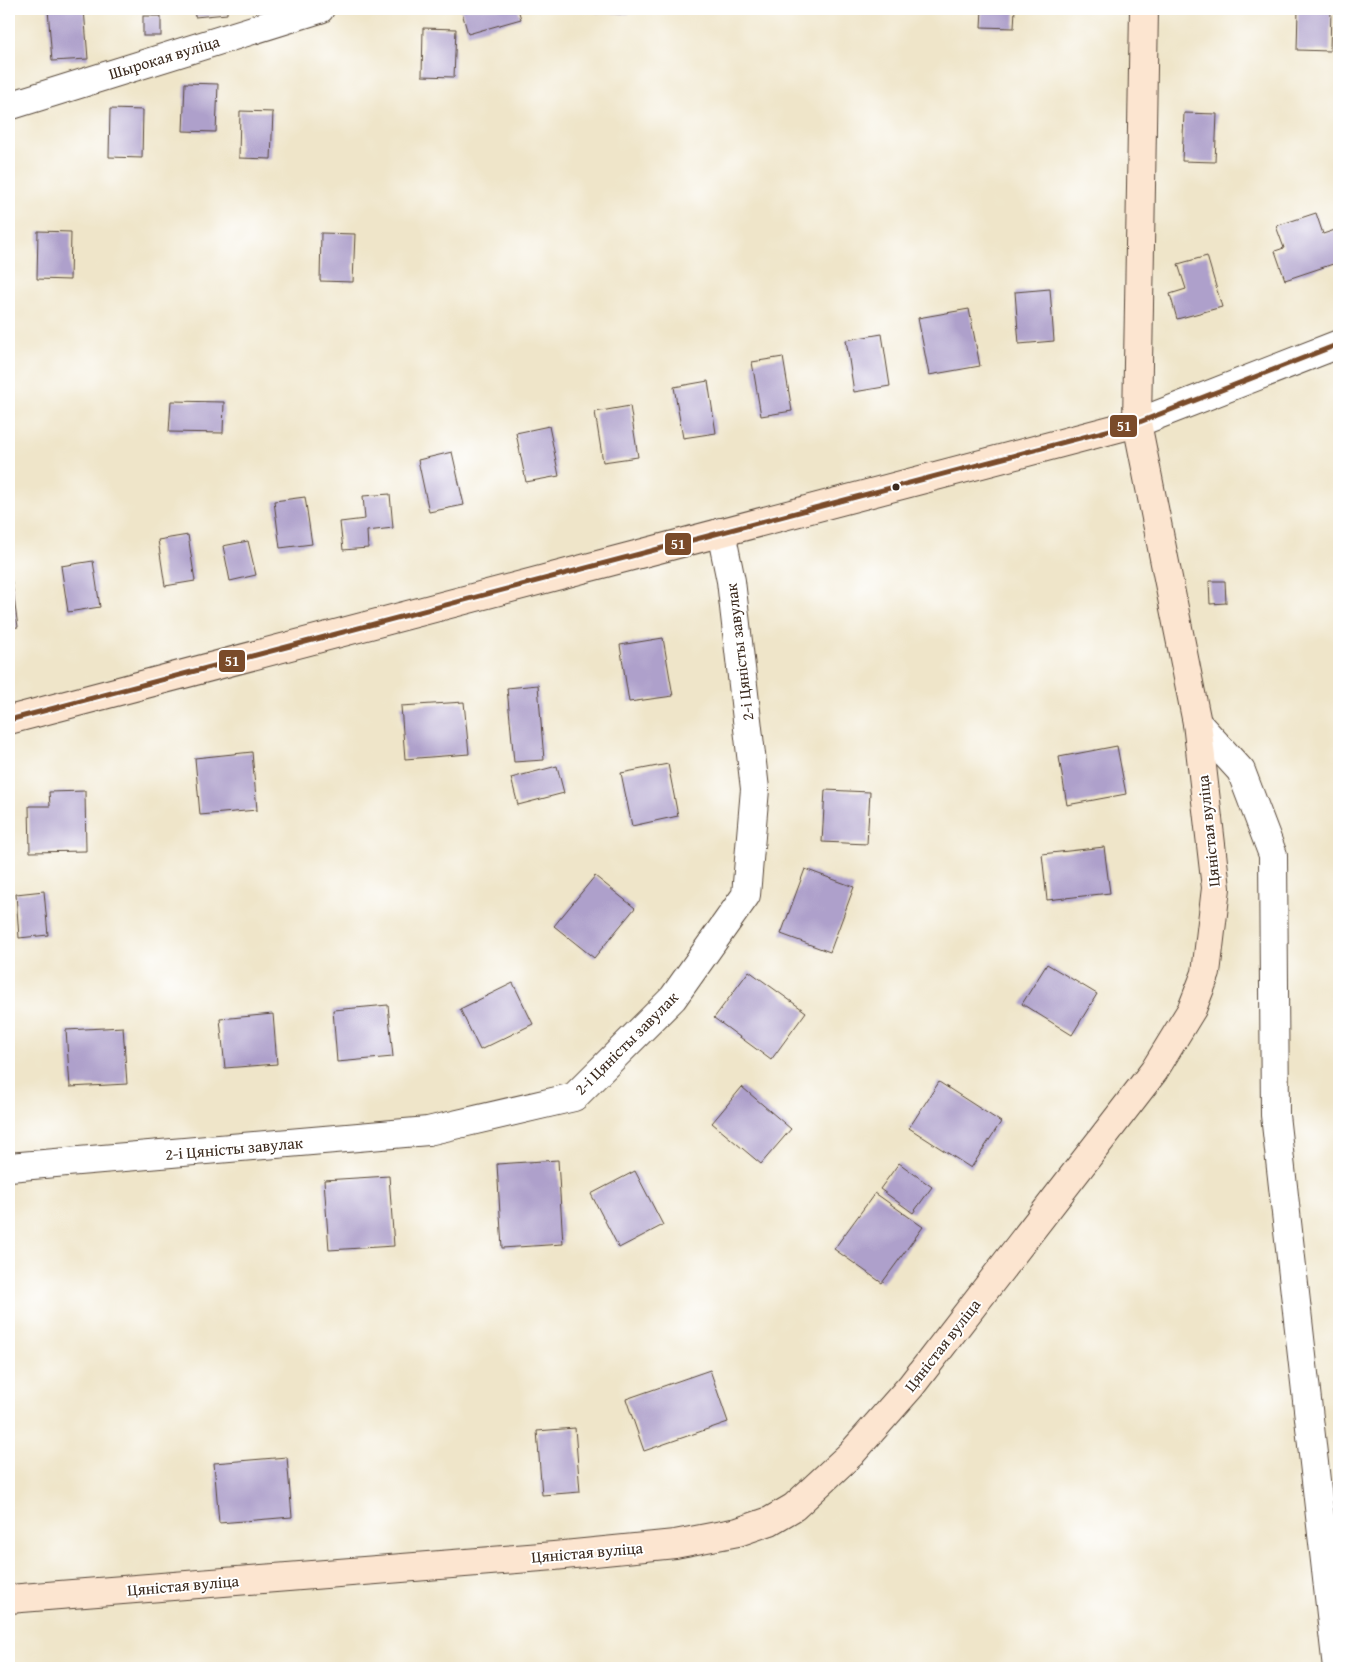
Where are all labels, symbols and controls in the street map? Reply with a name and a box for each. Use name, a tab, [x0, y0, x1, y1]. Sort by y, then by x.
street label: Шырокая вуліца	[106, 29, 223, 85]
line badge: 51	[1109, 414, 1138, 438]
text: 51	[1117, 416, 1131, 436]
unlabelled marker	[891, 482, 901, 492]
line badge: 51	[664, 532, 692, 556]
text: 51	[671, 534, 685, 554]
street label: 2-і Цяністы завулак	[719, 581, 759, 722]
line badge: 51	[218, 649, 246, 673]
text: 51	[225, 651, 239, 671]
street label: Цяністая вуліца	[1190, 774, 1226, 888]
street label: 2-і Цяністы завулак	[569, 985, 684, 1100]
street label: 2-і Цяністы завулак	[164, 1130, 305, 1166]
street label: Цяністая вуліца	[898, 1293, 986, 1397]
street label: Цяністая вуліца	[530, 1535, 644, 1569]
street label: Цяністая вуліца	[126, 1568, 240, 1602]

